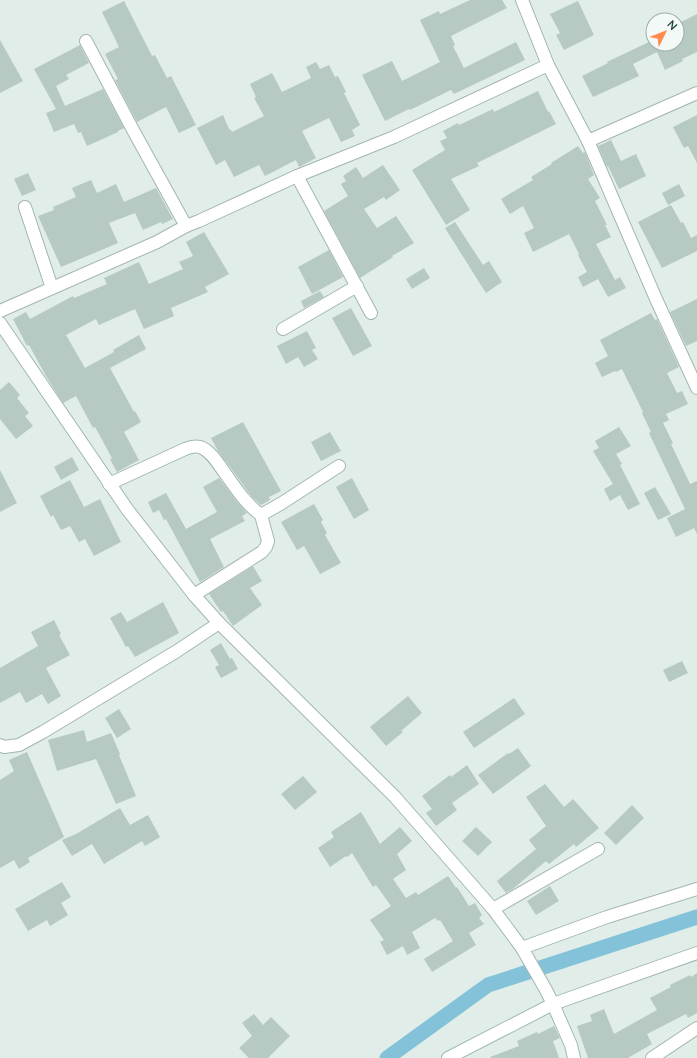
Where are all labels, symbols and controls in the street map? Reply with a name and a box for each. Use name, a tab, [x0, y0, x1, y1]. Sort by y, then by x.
north arrow	[645, 12, 685, 52]
text: N	[665, 17, 680, 32]

